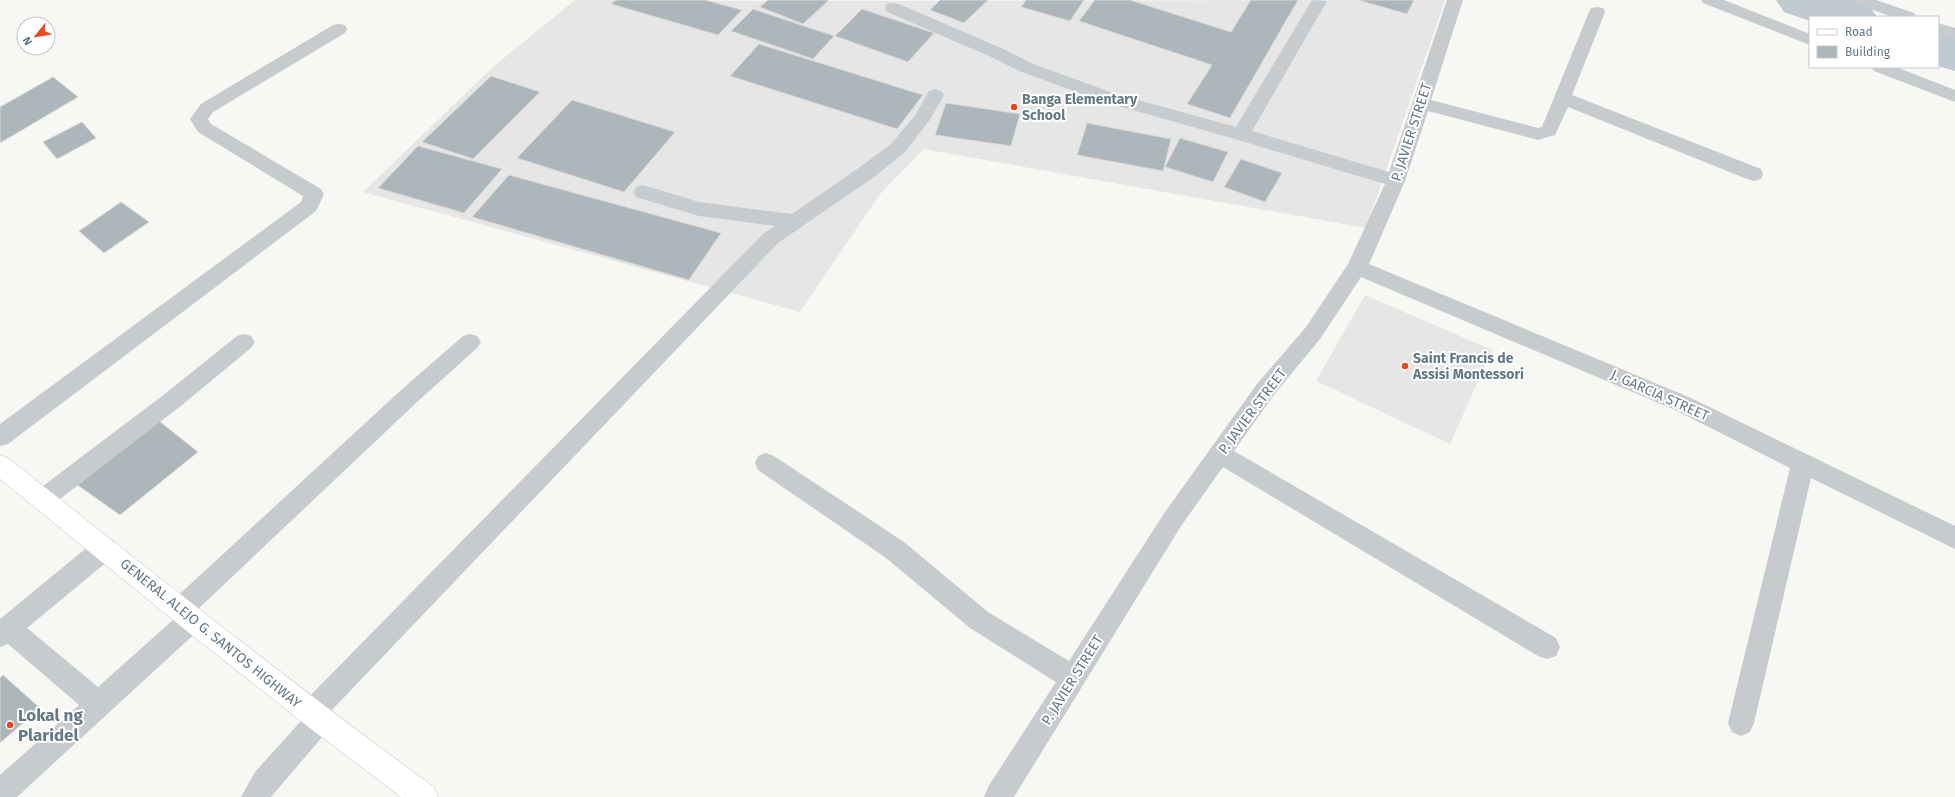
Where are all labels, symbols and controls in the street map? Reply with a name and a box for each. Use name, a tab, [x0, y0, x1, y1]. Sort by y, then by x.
north arrow	[16, 16, 56, 56]
legend	[1809, 16, 1939, 68]
text: Road	[1845, 25, 1873, 39]
text: N	[20, 34, 35, 47]
text: Building	[1845, 45, 1891, 59]
street label: P. JAVIER STREET	[1388, 80, 1436, 184]
place label: Banga Elementary School	[1022, 91, 1138, 124]
marker: Banga Elementary School	[1009, 102, 1019, 112]
place label: Saint Francis de Assisi Montessori	[1412, 350, 1524, 383]
marker: Saint Francis de Assisi Montessori	[1400, 361, 1410, 371]
street label: P. JAVIER STREET	[1215, 365, 1290, 457]
street label: J. GARCIA STREET	[1608, 366, 1712, 425]
street label: GENERAL ALEJO G. SANTOS HIGHWAY	[117, 555, 305, 712]
street label: P. JAVIER STREET	[1038, 632, 1107, 728]
place label: Lokal ng Plaridel	[18, 705, 83, 746]
marker: Lokal ng Plaridel	[5, 720, 15, 730]

